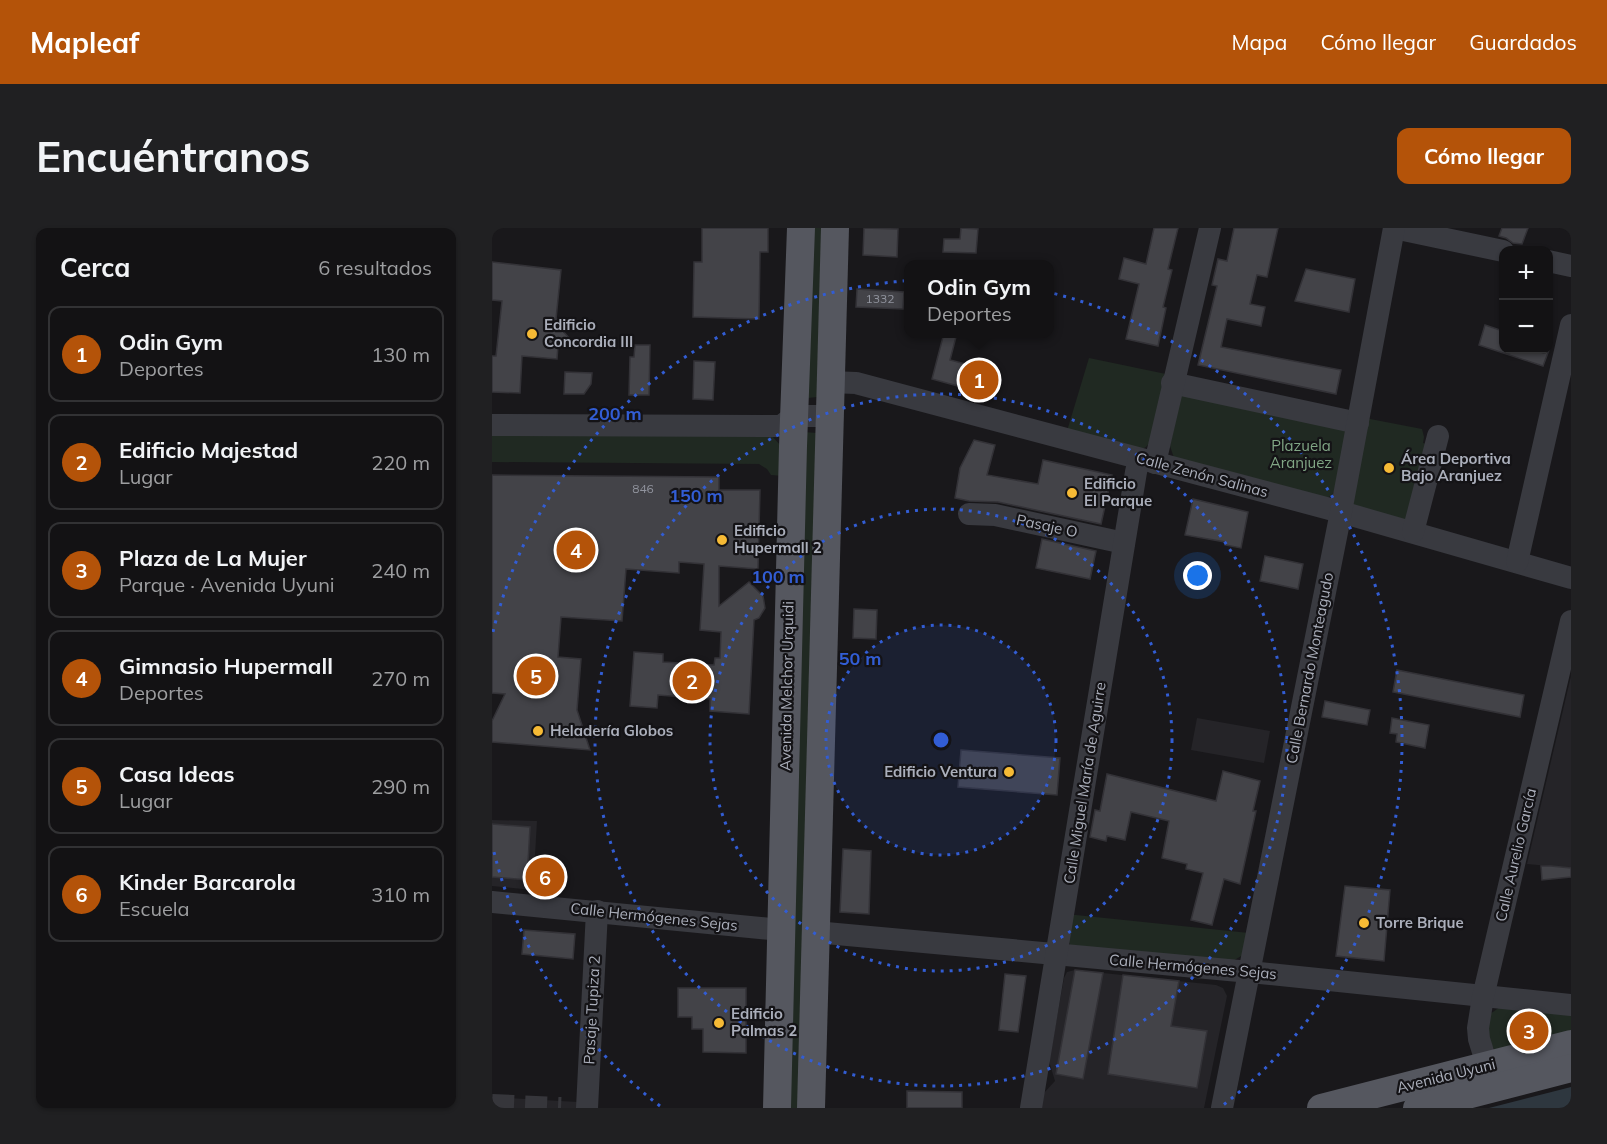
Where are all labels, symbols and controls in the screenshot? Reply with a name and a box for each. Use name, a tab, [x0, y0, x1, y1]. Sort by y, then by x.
text: Mapleaf	[30, 25, 139, 60]
text: Mapa	[1232, 29, 1287, 55]
text: Cómo llegar	[1320, 29, 1436, 55]
text: Guardados	[1469, 29, 1577, 55]
button: Cómo llegar	[1397, 128, 1571, 184]
text: Encuéntranos	[36, 130, 310, 183]
map controls	[1499, 246, 1553, 354]
button: +	[1499, 246, 1553, 300]
text: Cerca	[60, 251, 130, 284]
text: 6 resultados	[318, 255, 432, 280]
popup	[904, 260, 1054, 338]
text: Odin Gym	[927, 273, 1031, 301]
house number: 1332	[866, 291, 894, 306]
button: −	[1499, 300, 1553, 354]
text: Deportes	[927, 301, 1012, 326]
place label: Edificio Concordia III	[544, 315, 633, 351]
marker: Edificio Concordia III	[525, 327, 539, 341]
text: Odin Gym	[119, 328, 223, 356]
text: 1	[76, 342, 88, 367]
text: 130 m	[371, 342, 430, 367]
text: Deportes	[119, 356, 204, 381]
pin: 1	[960, 358, 998, 402]
text: 200 m	[588, 402, 642, 425]
text: Edificio Majestad	[119, 436, 298, 464]
park label: Plazuela Aranjuez	[1270, 436, 1332, 472]
street label: Calle Zenón Salinas	[1134, 448, 1270, 501]
place label: Área Deportiva Bajo Aranjuez	[1401, 449, 1511, 485]
text: 2	[76, 450, 88, 475]
text: 220 m	[371, 450, 430, 475]
marker: Área Deportiva Bajo Aranjuez	[1382, 461, 1396, 475]
text: Lugar	[119, 464, 173, 489]
place label: Edificio El Parque	[1084, 474, 1152, 510]
house number: 846	[632, 481, 654, 496]
text: 150 m	[669, 484, 723, 507]
marker: Edificio El Parque	[1065, 486, 1079, 500]
street label: Pasaje O	[1015, 510, 1079, 541]
place label: Edificio Hupermall 2	[734, 521, 822, 557]
pin: 4	[556, 528, 596, 572]
marker: Edificio Hupermall 2	[715, 533, 729, 547]
text: Plaza de La Mujer	[119, 544, 307, 572]
text: 3	[76, 558, 88, 583]
text: 240 m	[371, 558, 430, 583]
your location	[1183, 561, 1212, 590]
text: 100 m	[751, 565, 805, 588]
street label: Calle Bernardo Monteagudo	[1282, 571, 1337, 765]
text: Parque · Avenida Uyuni	[119, 572, 335, 597]
street label: Avenida Melchor Urquidi	[776, 601, 797, 771]
text: 50 m	[839, 647, 881, 670]
text: Gimnasio Hupermall	[119, 652, 333, 680]
pin: 5	[516, 654, 555, 698]
pin: 2	[672, 658, 712, 704]
text: 4	[76, 666, 88, 691]
text: 270 m	[371, 666, 430, 691]
text: Deportes	[119, 680, 204, 705]
street label: Calle Miguel María de Aguirre	[1059, 681, 1110, 885]
place label: Heladería Globos	[550, 721, 673, 740]
marker: Heladería Globos	[531, 724, 545, 738]
centre of rings	[931, 730, 951, 750]
text: Casa Ideas	[119, 760, 235, 788]
place label: Edificio Ventura	[884, 762, 997, 781]
marker: Edificio Ventura	[1002, 765, 1016, 779]
text: 5	[76, 774, 88, 799]
text: 290 m	[371, 774, 430, 799]
street label: Calle Aurelio García	[1491, 786, 1540, 923]
text: Lugar	[119, 788, 173, 813]
pin: 6	[526, 854, 564, 900]
text: Kinder Barcarola	[119, 868, 296, 896]
text: 6	[76, 882, 88, 907]
text: 310 m	[371, 882, 430, 907]
text: Escuela	[119, 896, 190, 921]
street label: Calle Hermógenes Sejas	[569, 898, 739, 935]
place label: Torre Brique	[1376, 913, 1464, 932]
marker: Torre Brique	[1357, 916, 1371, 930]
street label: Calle Hermógenes Sejas	[1108, 950, 1278, 983]
street label: Pasaje Tupiza 2	[579, 955, 604, 1065]
place label: Edificio Palmas 2	[731, 1004, 797, 1040]
pin: 3	[1510, 1008, 1548, 1054]
marker: Edificio Palmas 2	[712, 1016, 726, 1030]
street label: Avenida Uyuni	[1395, 1054, 1497, 1097]

